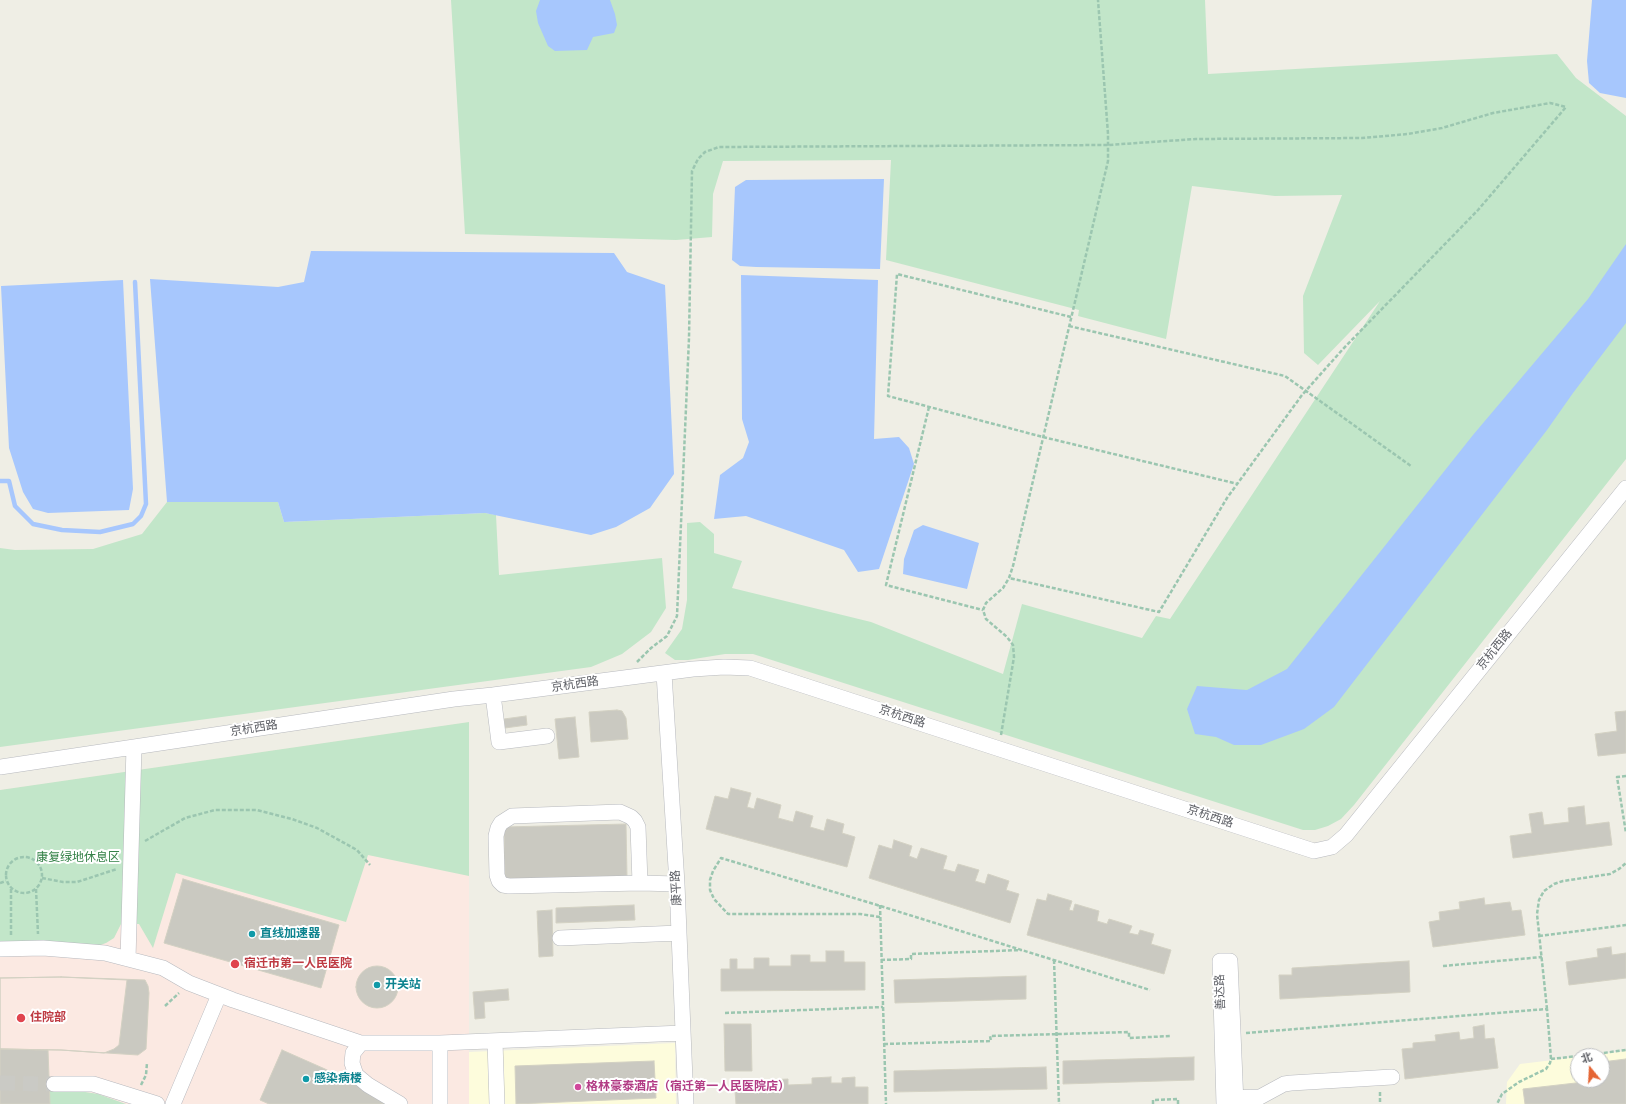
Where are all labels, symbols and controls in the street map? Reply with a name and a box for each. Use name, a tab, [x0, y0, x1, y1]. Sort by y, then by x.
street label: 京杭西路	[1474, 627, 1516, 673]
street label: 京杭西路	[550, 675, 600, 695]
street label: 京杭西路	[877, 703, 927, 731]
street label: 京杭西路	[229, 718, 279, 740]
street label: 京杭西路	[1185, 803, 1235, 831]
park label: 康复绿地休息区	[36, 851, 120, 865]
street label: 康平路	[669, 870, 685, 906]
place label: 直线加速器	[260, 927, 320, 941]
marker: 直线加速器	[247, 929, 257, 939]
place label: 宿迁市第一人民医院	[244, 957, 352, 971]
marker: 宿迁市第一人民医院	[229, 958, 241, 970]
street label: 善达路	[1213, 974, 1229, 1010]
place label: 开关站	[385, 978, 421, 992]
marker: 开关站	[372, 980, 382, 990]
place label: 住院部	[30, 1011, 66, 1025]
marker: 住院部	[15, 1012, 27, 1024]
north arrow	[1570, 1048, 1610, 1088]
text: 北	[1579, 1048, 1594, 1067]
place label: 感染病楼	[314, 1072, 362, 1086]
marker: 感染病楼	[301, 1074, 311, 1084]
place label: 格林豪泰酒店（宿迁第一人民医院店）	[586, 1080, 790, 1094]
marker: 格林豪泰酒店（宿迁第一人民医院店）	[573, 1082, 583, 1092]

